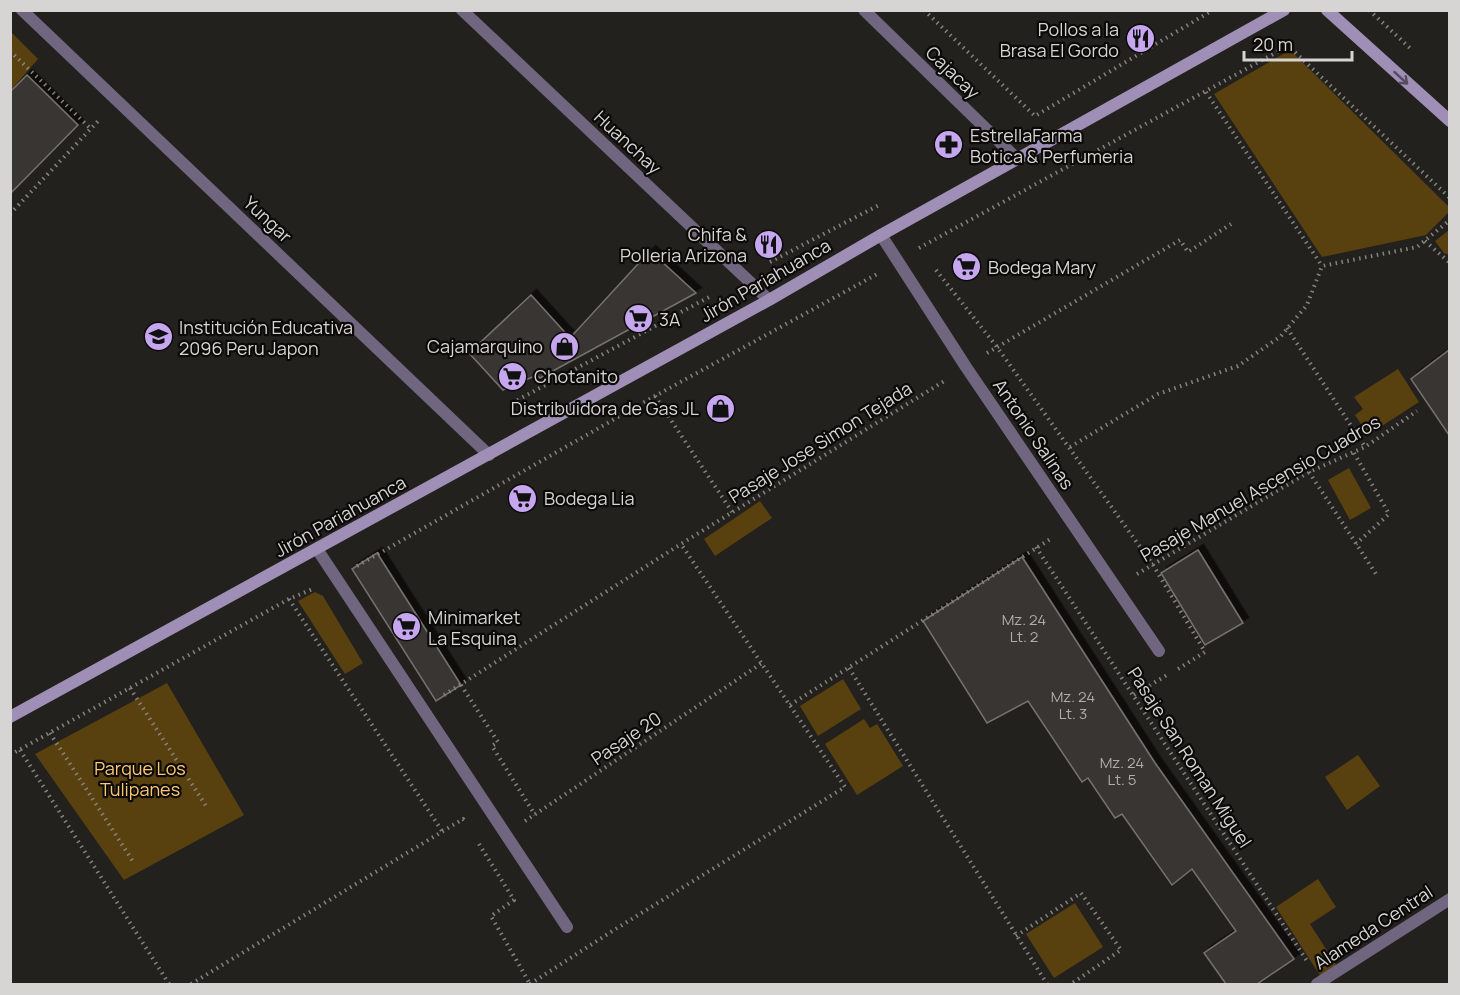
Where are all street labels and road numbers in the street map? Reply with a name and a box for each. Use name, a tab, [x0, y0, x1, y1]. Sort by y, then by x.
street label: Cajacay	[921, 40, 986, 104]
street label: Huanchay	[589, 105, 667, 180]
street label: Yungar	[239, 191, 298, 248]
street label: Jirón Pariahuanca	[695, 233, 835, 327]
street label: Antonio Salinas	[988, 374, 1080, 494]
street label: Pasaje Jose Simon Tejada	[724, 376, 916, 508]
street label: Pasaje Manuel Ascensio Cuadros	[1136, 409, 1384, 567]
street label: Jirón Pariahuanca	[270, 470, 410, 562]
street label: Pasaje San Roman Miguel	[1123, 662, 1257, 852]
street label: Pasaje 20	[586, 706, 666, 770]
street label: Alameda Central	[1309, 880, 1437, 974]

